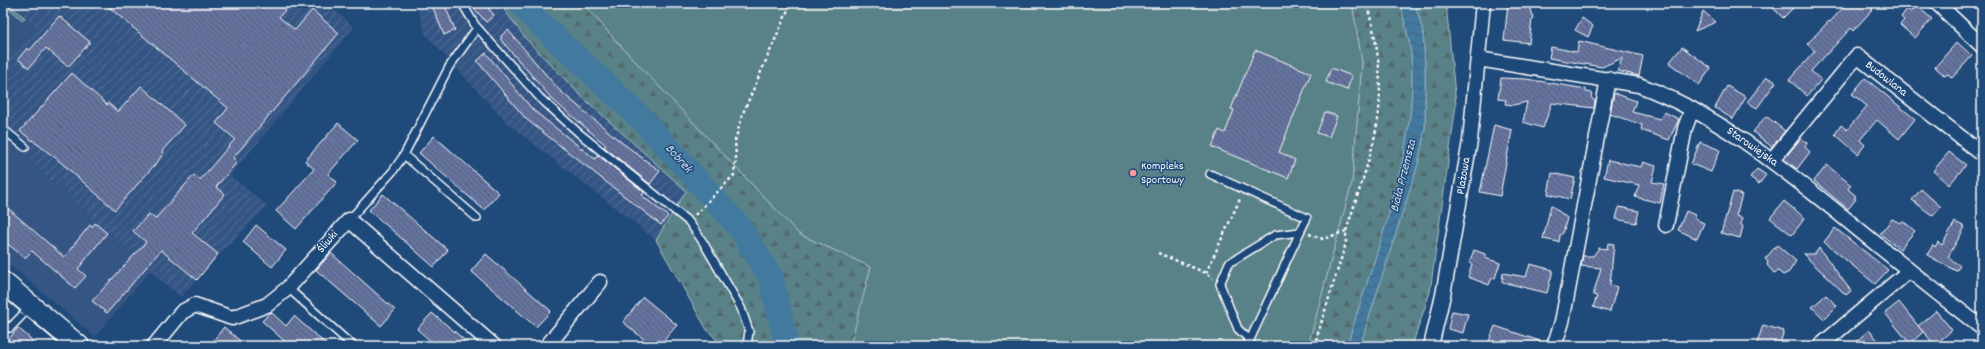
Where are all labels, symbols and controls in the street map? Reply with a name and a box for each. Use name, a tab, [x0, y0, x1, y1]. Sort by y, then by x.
street label: Budowlana	[1861, 57, 1911, 101]
street label: Starowiejska	[1723, 123, 1781, 171]
water label: Biała Przemsza	[1386, 137, 1422, 214]
water label: Bobrek	[660, 140, 697, 179]
street label: Plażowa	[1453, 156, 1475, 196]
place label: Kompleks Sportowy	[1141, 158, 1185, 189]
marker: Kompleks Sportowy	[1128, 168, 1138, 178]
street label: Śliwki	[313, 227, 343, 257]

